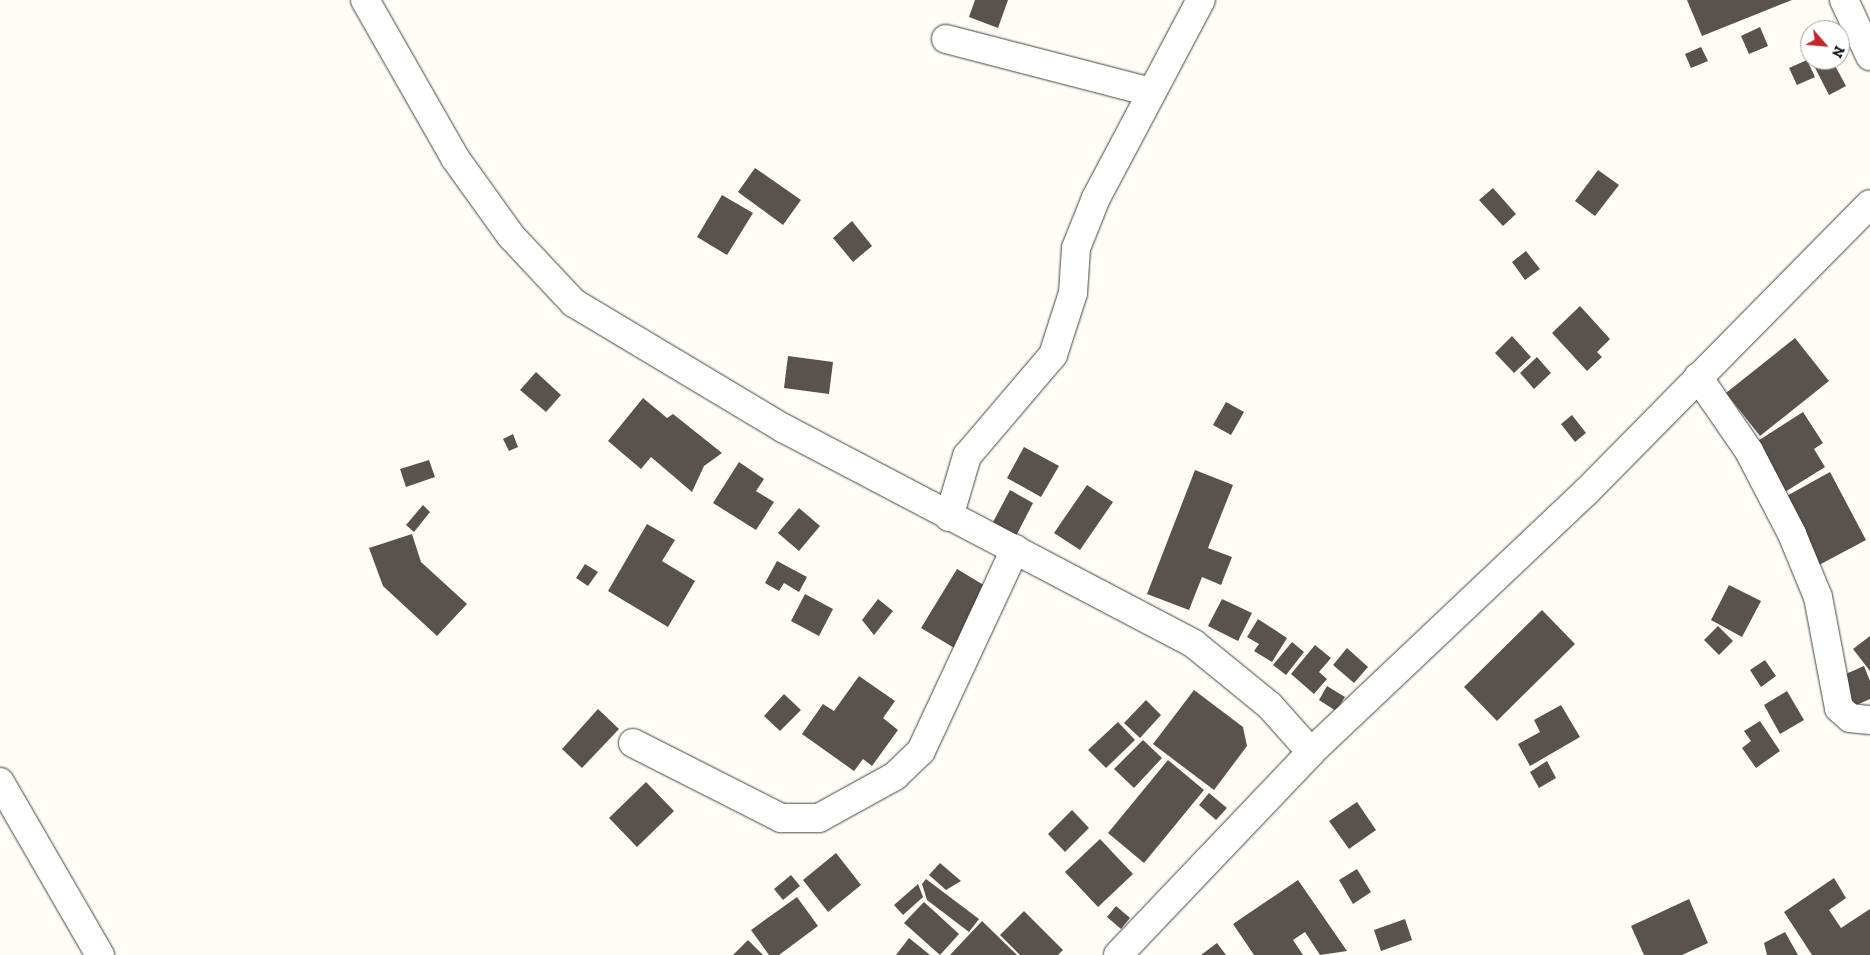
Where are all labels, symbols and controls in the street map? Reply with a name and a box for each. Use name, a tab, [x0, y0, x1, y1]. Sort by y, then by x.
north arrow	[1800, 20, 1850, 70]
text: N	[1828, 43, 1848, 60]

